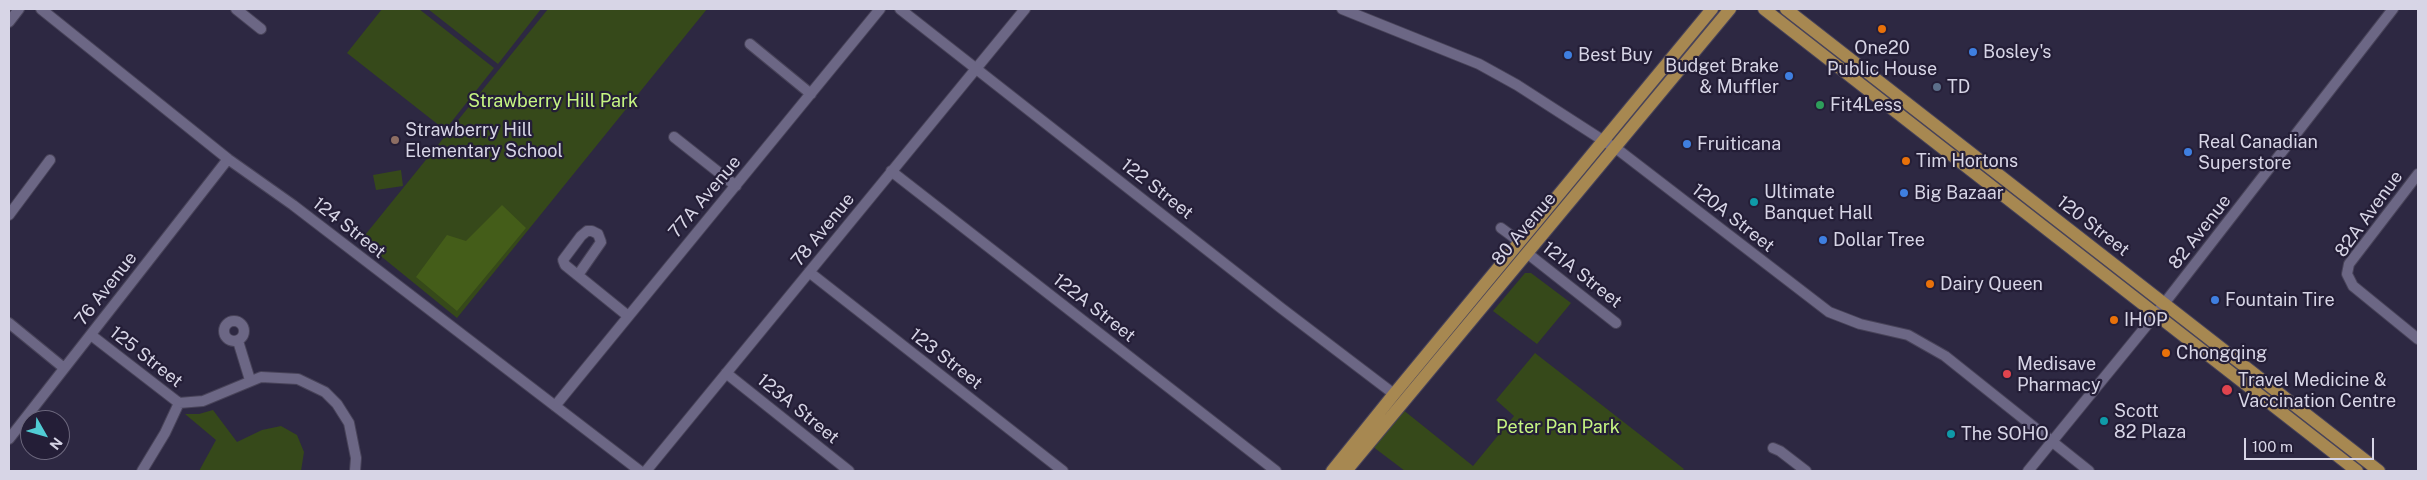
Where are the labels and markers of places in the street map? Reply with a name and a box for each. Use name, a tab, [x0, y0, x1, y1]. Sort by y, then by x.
marker: One20 Public House	[1876, 23, 1888, 35]
place label: One20 Public House	[1827, 37, 1937, 80]
place label: Bosley's	[1983, 41, 2051, 63]
place label: Best Buy	[1578, 44, 1653, 66]
marker: Bosley's	[1967, 46, 1979, 58]
marker: Best Buy	[1562, 49, 1574, 61]
place label: Budget Brake & Muffler	[1665, 55, 1779, 98]
marker: Budget Brake & Muffler	[1783, 70, 1795, 82]
place label: TD	[1947, 76, 1970, 98]
marker: TD	[1931, 81, 1943, 93]
place label: Fit4Less	[1830, 94, 1902, 116]
marker: Fit4Less	[1814, 99, 1826, 111]
place label: Strawberry Hill Elementary School	[405, 119, 563, 162]
place label: Real Canadian Superstore	[2198, 131, 2318, 173]
place label: Fruiticana	[1697, 133, 1781, 155]
marker: Strawberry Hill Elementary School	[389, 134, 401, 146]
marker: Fruiticana	[1681, 138, 1693, 150]
marker: Real Canadian Superstore	[2182, 146, 2194, 158]
place label: Tim Hortons	[1916, 150, 2018, 172]
marker: Tim Hortons	[1900, 155, 1912, 167]
place label: Ultimate Banquet Hall	[1764, 181, 1873, 223]
place label: Big Bazaar	[1914, 182, 2004, 204]
marker: Big Bazaar	[1898, 187, 1910, 199]
marker: Ultimate Banquet Hall	[1748, 196, 1760, 208]
place label: Dollar Tree	[1833, 229, 1925, 251]
marker: Dollar Tree	[1817, 234, 1829, 246]
place label: Dairy Queen	[1940, 273, 2043, 295]
marker: Dairy Queen	[1924, 278, 1936, 290]
place label: Fountain Tire	[2225, 289, 2335, 311]
marker: Fountain Tire	[2209, 294, 2221, 306]
place label: IHOP	[2124, 309, 2168, 331]
marker: IHOP	[2108, 314, 2120, 326]
place label: Chongqing	[2176, 342, 2267, 364]
marker: Chongqing	[2160, 347, 2172, 359]
place label: Medisave Pharmacy	[2017, 353, 2101, 396]
marker: Medisave Pharmacy	[2001, 368, 2013, 380]
place label: Travel Medicine & Vaccination Centre	[2238, 369, 2396, 412]
marker: Travel Medicine & Vaccination Centre	[2220, 383, 2234, 397]
place label: Scott 82 Plaza	[2114, 400, 2186, 442]
marker: Scott 82 Plaza	[2098, 415, 2110, 427]
place label: The SOHO	[1961, 423, 2049, 445]
marker: The SOHO	[1945, 428, 1957, 440]

